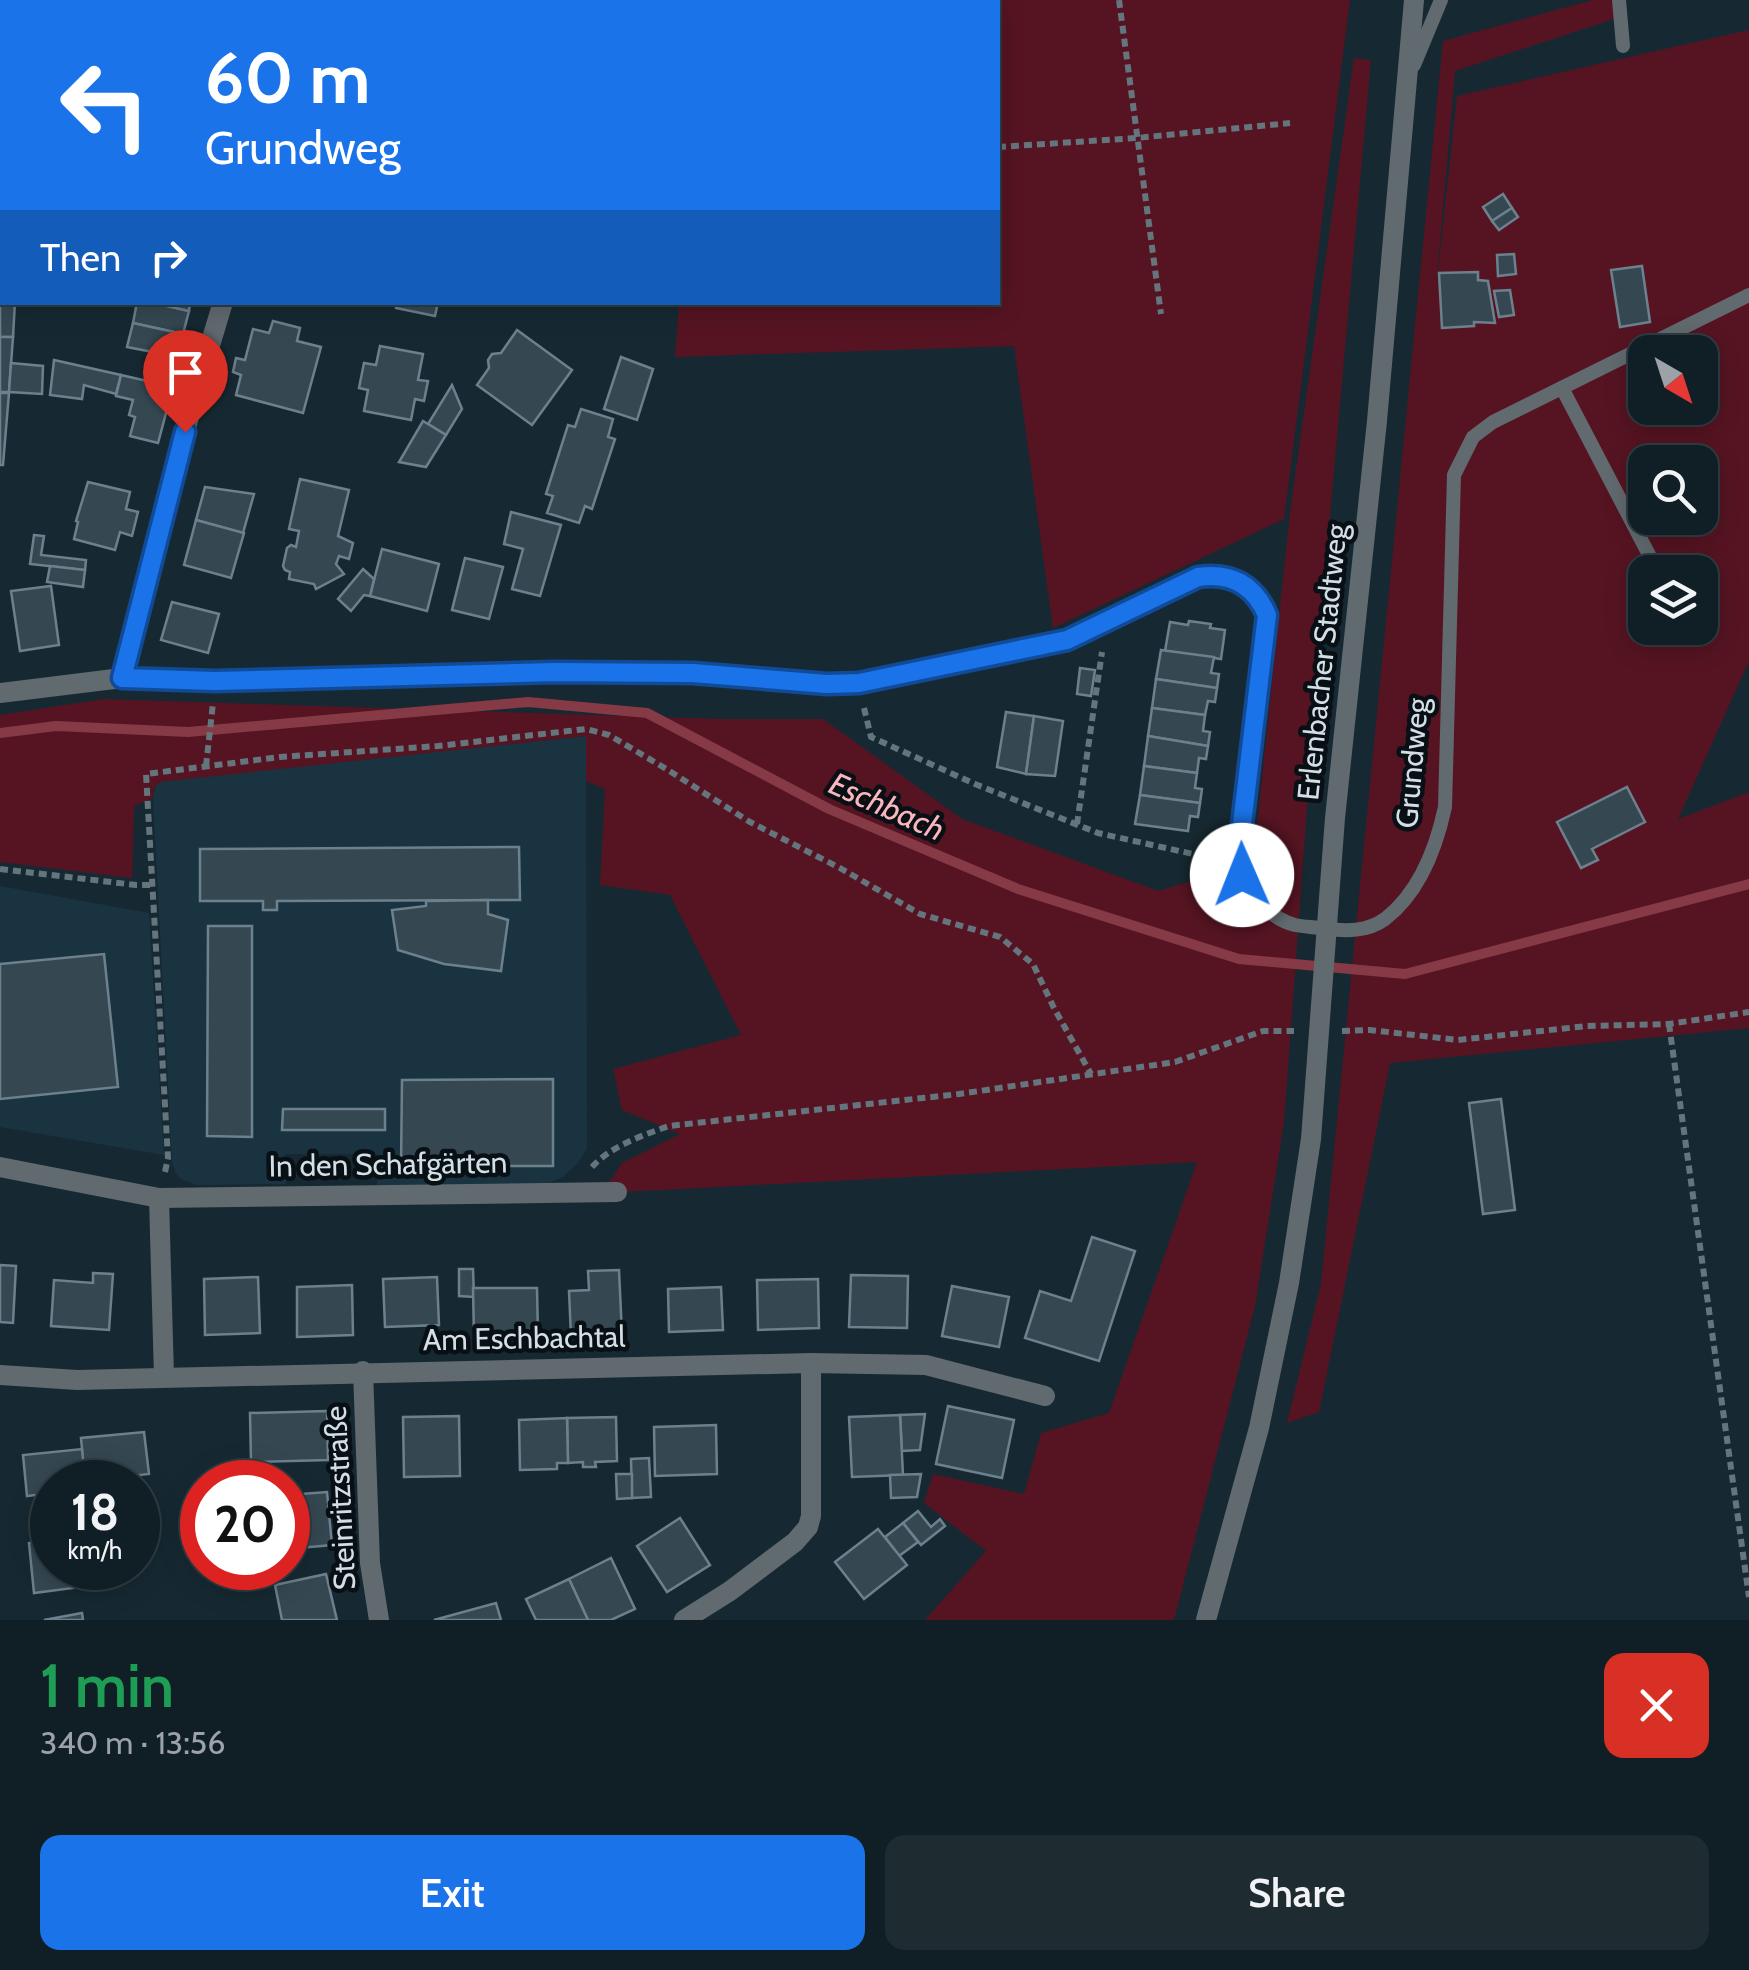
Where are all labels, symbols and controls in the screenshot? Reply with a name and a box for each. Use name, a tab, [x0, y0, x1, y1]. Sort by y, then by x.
text: 60 m	[205, 35, 370, 121]
icon: left	[40, 40, 170, 170]
text: Grundweg	[205, 121, 401, 175]
icon: right	[141, 230, 196, 285]
text: Then	[40, 234, 121, 281]
pin	[143, 330, 228, 433]
north arrow	[1628, 335, 1718, 425]
map controls	[1628, 335, 1718, 645]
icon: arrive	[158, 345, 213, 400]
button: search	[1628, 445, 1718, 535]
street label: Erlenbacher Stadtweg	[1289, 521, 1355, 802]
button: layers	[1628, 555, 1718, 645]
street label: Grundweg	[1388, 695, 1436, 830]
water label: Eschbach	[823, 763, 951, 849]
position arrow	[1190, 823, 1294, 927]
street label: In den Schafgärten	[268, 1143, 508, 1185]
street label: Am Eschbachtal	[422, 1318, 626, 1358]
street label: Steinritzstraße	[317, 1405, 363, 1591]
speed limit sign: 20	[180, 1460, 310, 1590]
text: 18	[71, 1482, 119, 1543]
text: km/h	[68, 1535, 122, 1565]
text: 1 min	[40, 1649, 174, 1722]
button: close	[1604, 1653, 1709, 1758]
text: 340 m · 13:56	[40, 1723, 225, 1762]
button: Exit	[40, 1835, 865, 1950]
button: Share	[885, 1835, 1709, 1950]

